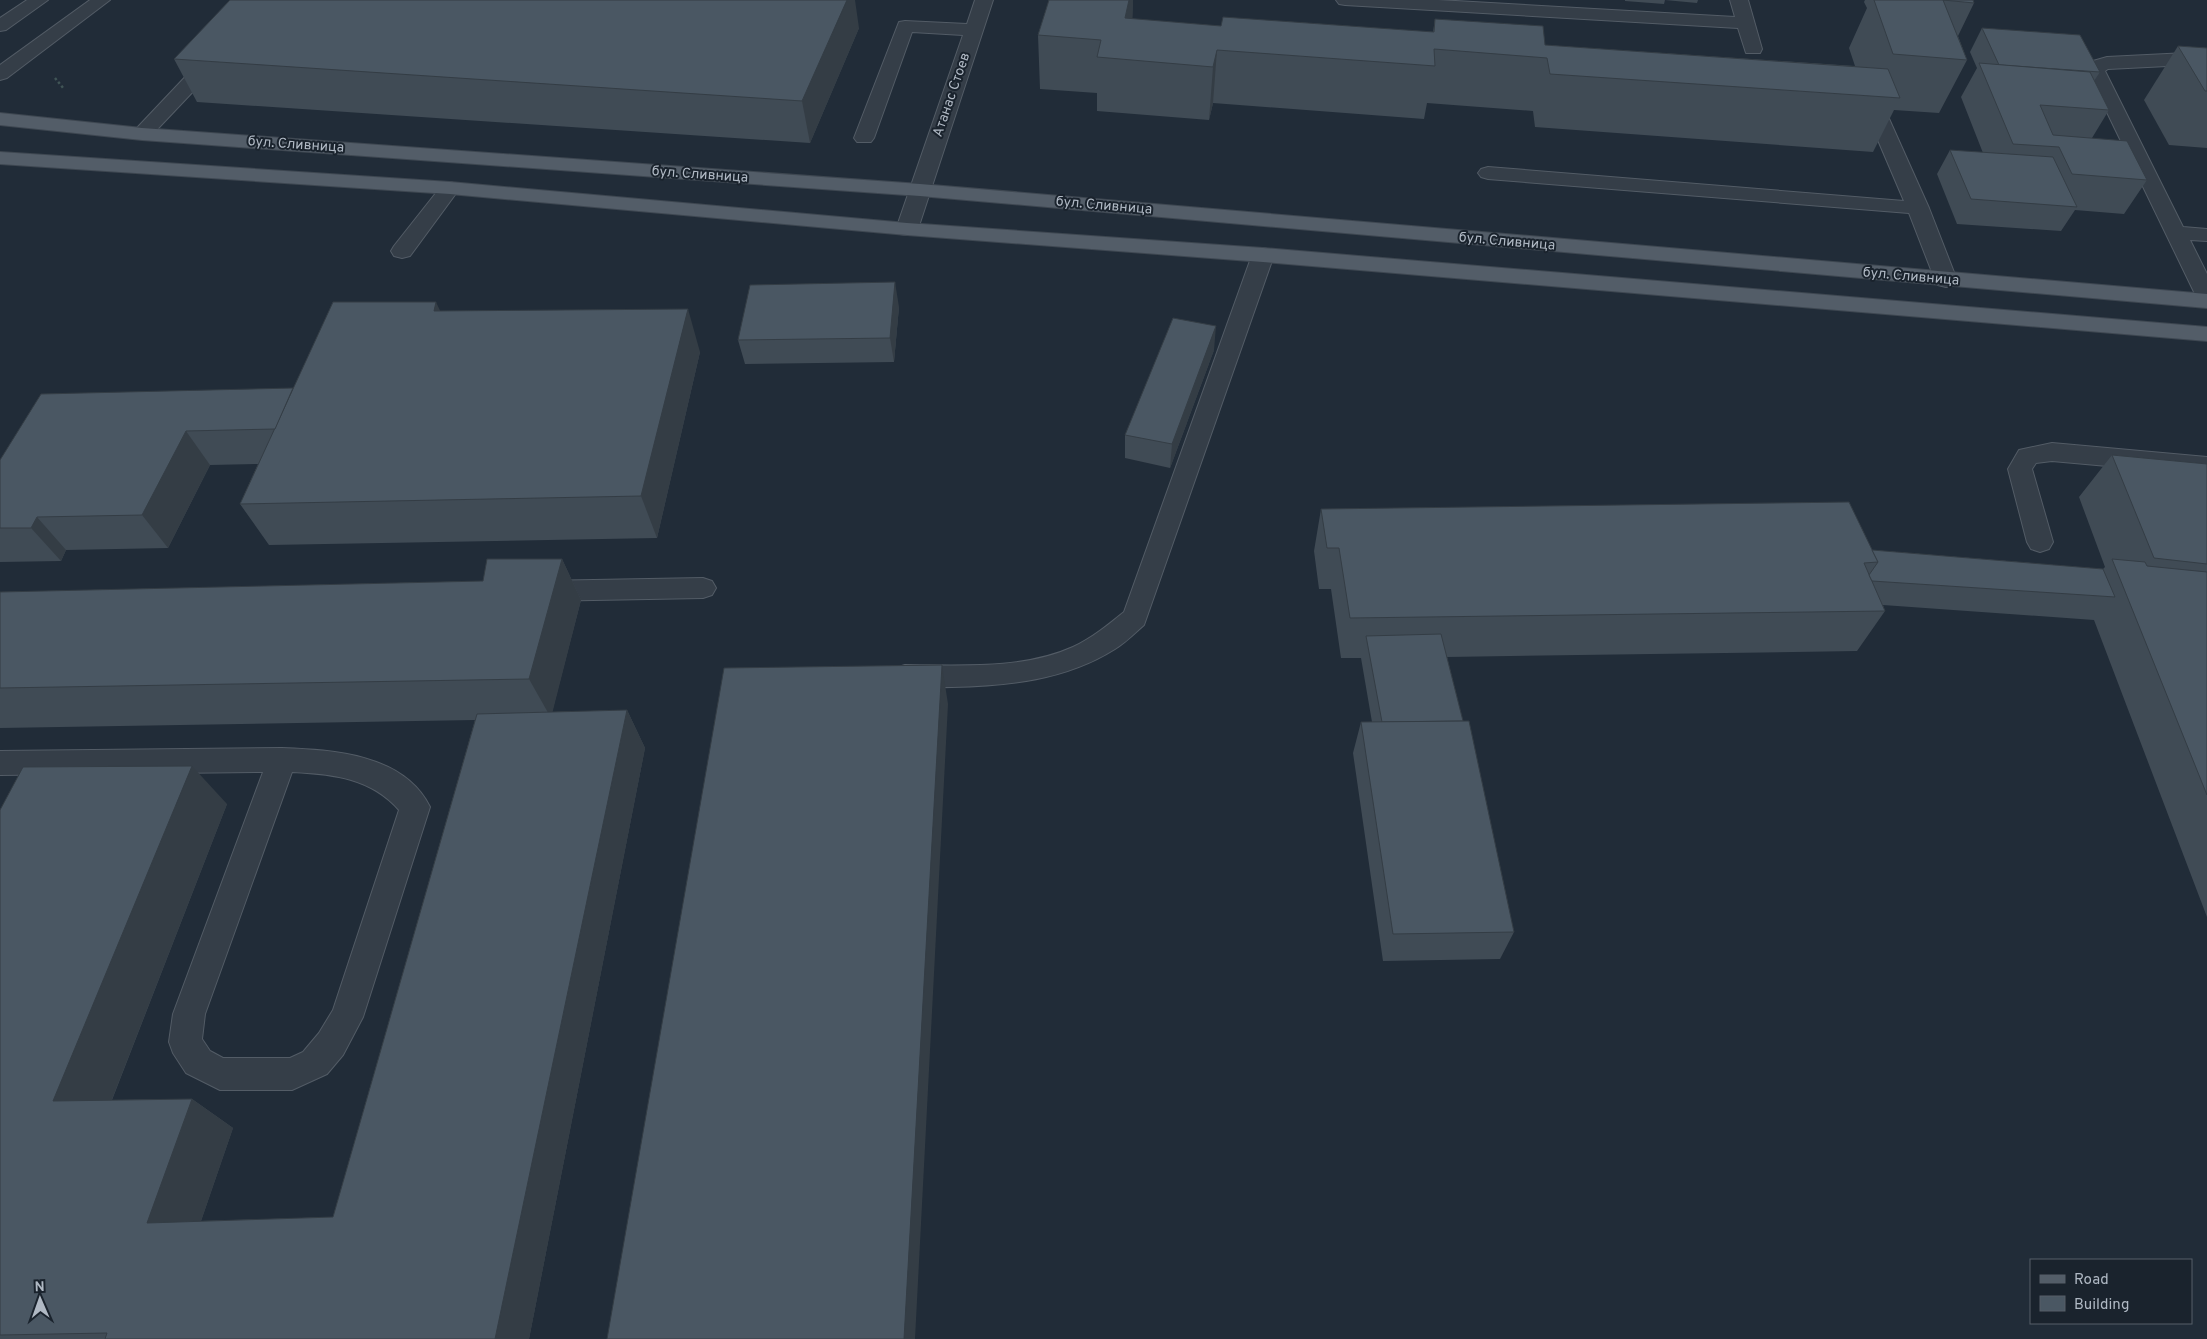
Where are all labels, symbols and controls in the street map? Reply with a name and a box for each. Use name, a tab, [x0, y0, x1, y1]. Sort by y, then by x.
street label: Атанас Стоев	[930, 51, 974, 139]
street label: бул. Сливница	[247, 133, 345, 157]
street label: бул. Сливница	[651, 163, 749, 187]
street label: бул. Сливница	[1055, 193, 1153, 219]
street label: бул. Сливница	[1458, 229, 1556, 255]
street label: бул. Сливница	[1862, 264, 1960, 290]
legend	[2030, 1259, 2192, 1324]
text: Road	[2074, 1271, 2109, 1290]
north arrow	[15, 1274, 65, 1324]
text: N	[34, 1279, 45, 1296]
text: Building	[2074, 1296, 2129, 1315]

